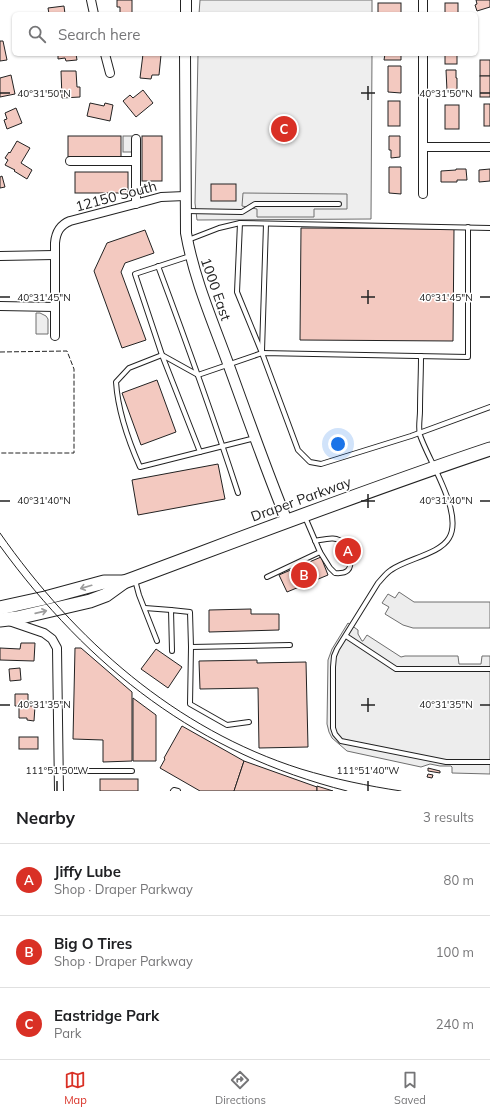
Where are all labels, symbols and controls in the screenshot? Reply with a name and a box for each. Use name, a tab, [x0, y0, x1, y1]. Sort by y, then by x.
search box	[12, 12, 478, 56]
icon: search	[26, 23, 48, 45]
text: Search here	[58, 25, 140, 44]
text: 40°31'50"N	[17, 87, 71, 100]
text: 40°31'50"N	[419, 87, 473, 100]
pin: C	[271, 114, 297, 144]
street label: 12150 South	[73, 176, 159, 216]
street label: 1000 East	[197, 255, 235, 323]
text: 40°31'45"N	[17, 291, 71, 304]
text: 40°31'45"N	[419, 291, 473, 304]
your location	[328, 434, 348, 454]
street label: Draper Parkway	[248, 472, 354, 526]
text: 40°31'40"N	[17, 494, 71, 507]
text: 40°31'40"N	[419, 494, 473, 507]
pin: A	[335, 536, 361, 566]
pin: B	[291, 560, 317, 590]
one-way arrow	[80, 584, 93, 591]
one-way arrow	[34, 608, 47, 616]
text: 40°31'35"N	[17, 698, 71, 711]
text: 40°31'35"N	[419, 698, 473, 711]
text: 111°51'50"W	[26, 764, 88, 777]
text: 111°51'40"W	[337, 764, 399, 777]
text: Nearby	[16, 807, 75, 828]
text: 3 results	[423, 809, 474, 825]
text: Jiffy Lube	[54, 862, 121, 881]
text: A	[24, 872, 34, 888]
text: 80 m	[444, 872, 474, 888]
text: Shop · Draper Parkway	[54, 881, 193, 897]
text: Big O Tires	[54, 934, 132, 953]
text: B	[25, 944, 33, 960]
text: 100 m	[436, 944, 474, 960]
text: Shop · Draper Parkway	[54, 953, 193, 969]
text: Eastridge Park	[54, 1006, 159, 1025]
text: C	[25, 1016, 33, 1032]
text: 240 m	[436, 1016, 474, 1032]
text: Park	[54, 1025, 81, 1041]
tab: Map	[64, 1069, 87, 1107]
tab: Directions	[215, 1069, 266, 1107]
tab: Saved	[394, 1069, 426, 1107]

